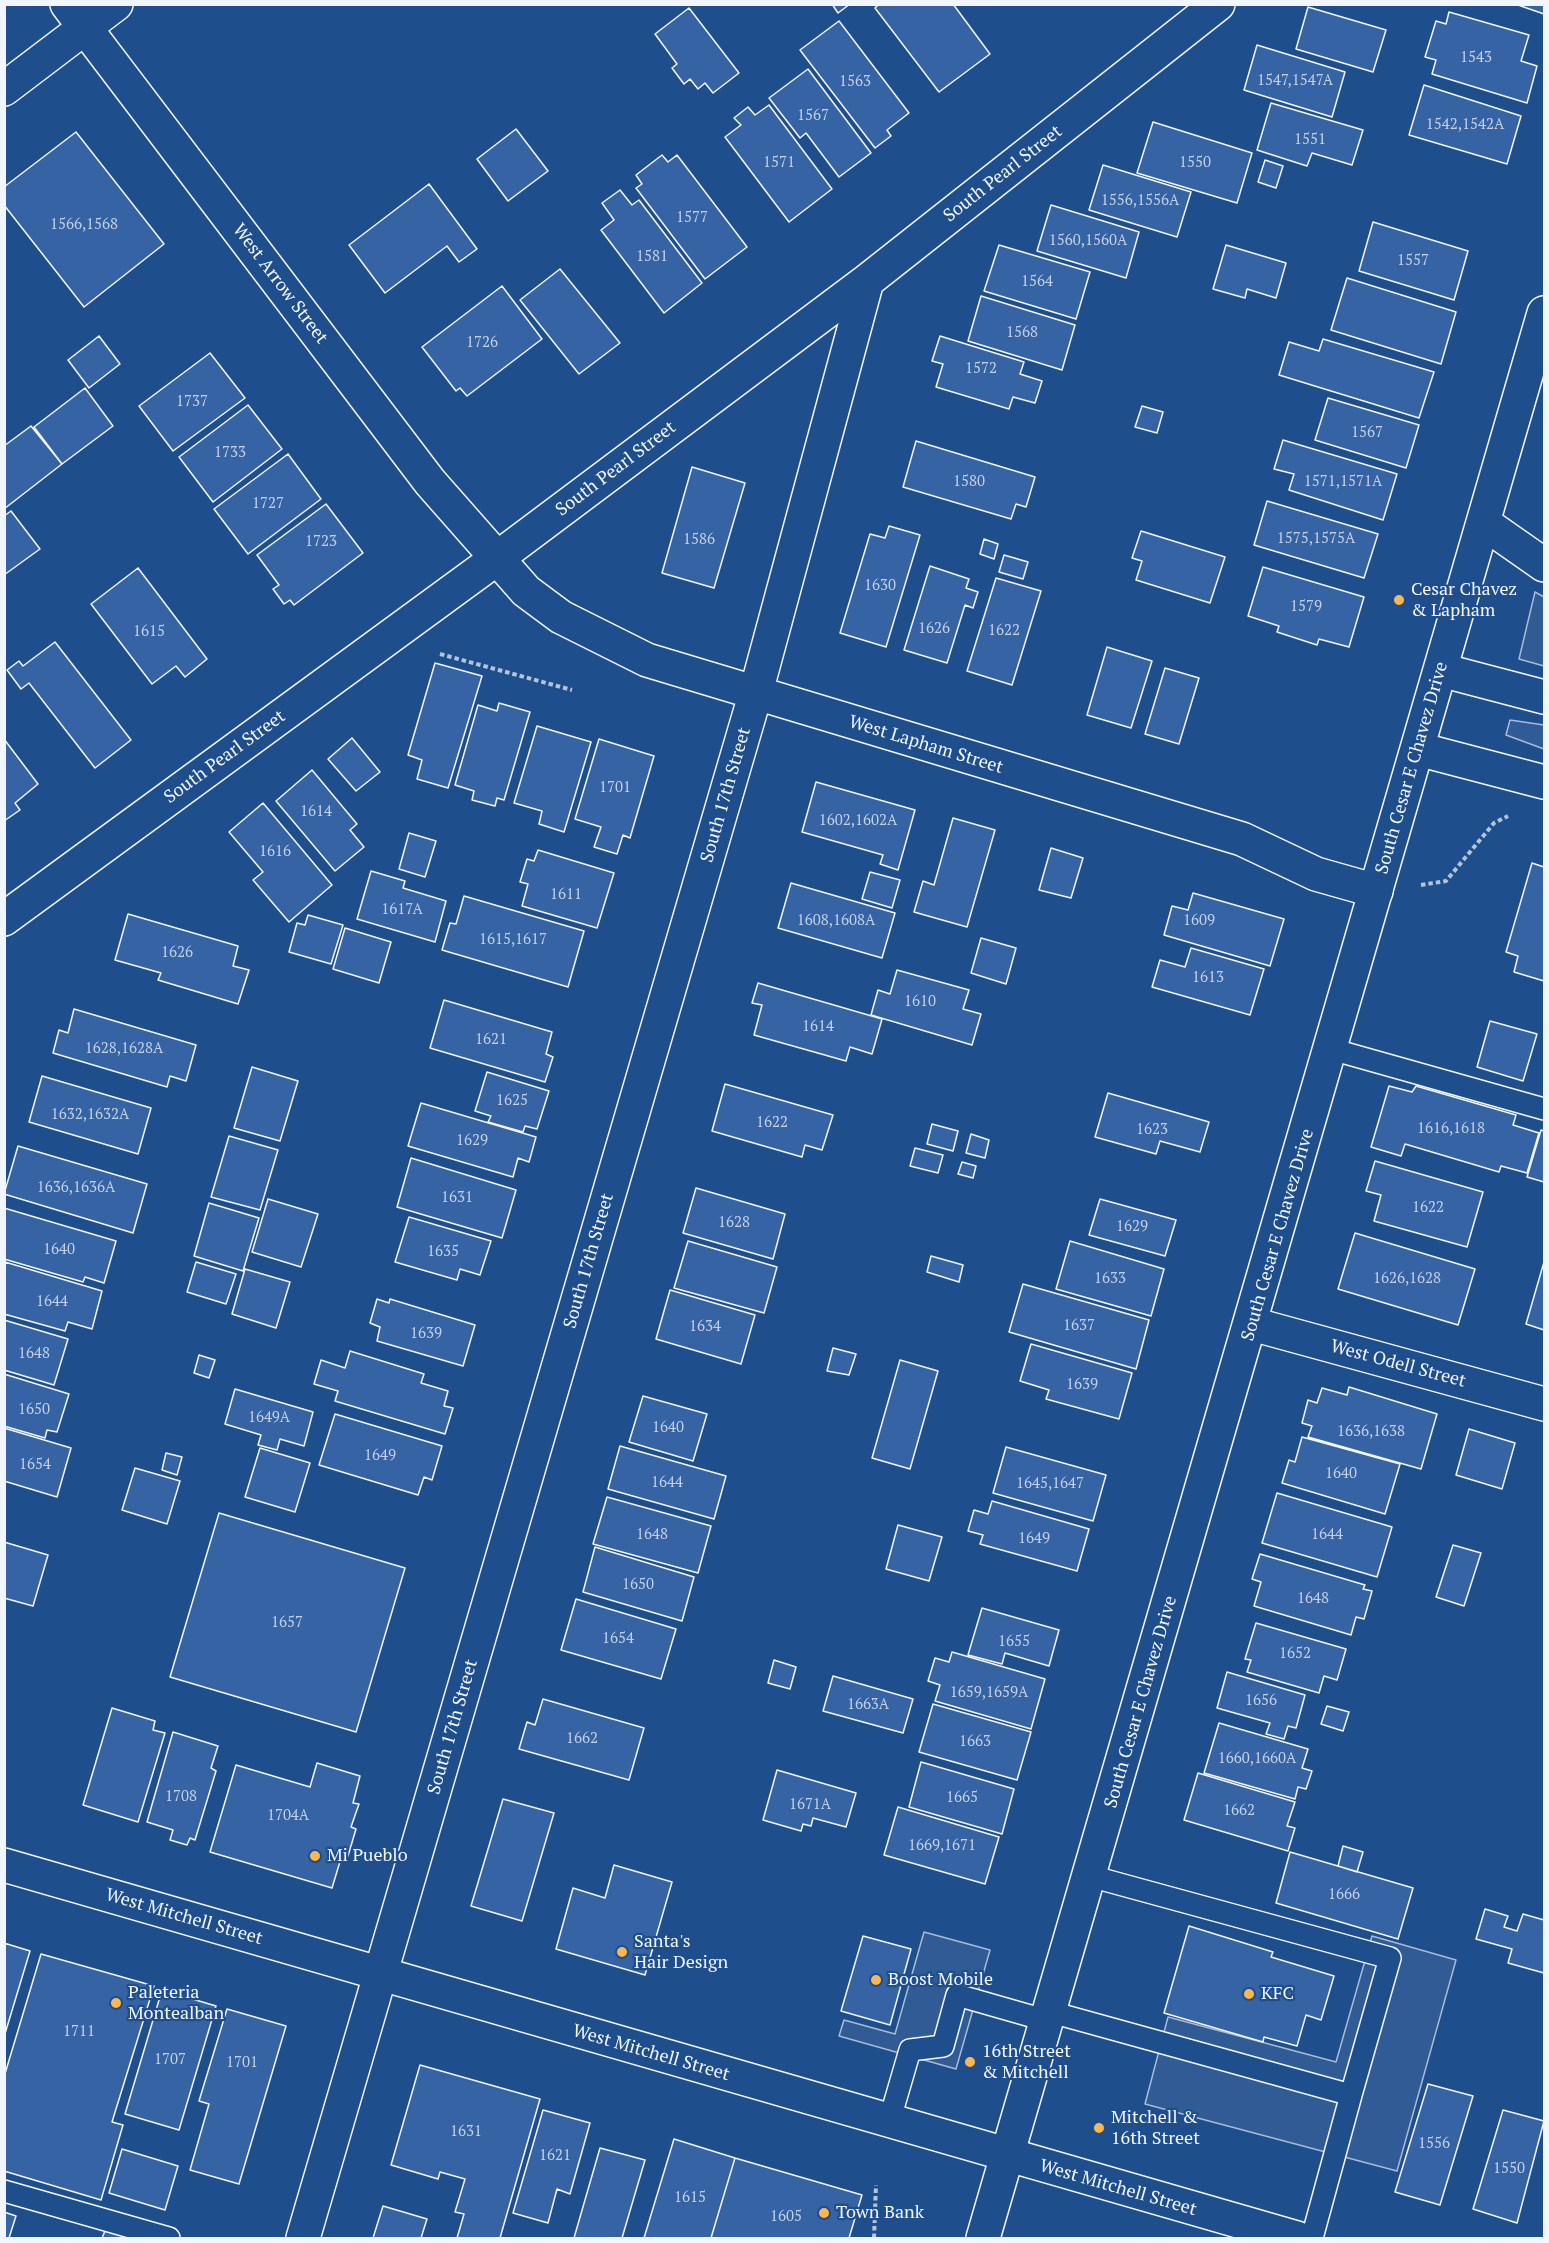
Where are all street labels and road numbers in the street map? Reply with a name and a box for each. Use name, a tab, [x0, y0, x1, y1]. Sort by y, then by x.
street label: South Pearl Street	[939, 121, 1067, 227]
street label: West Arrow Street	[228, 220, 332, 348]
street label: South Pearl Street	[552, 417, 680, 521]
street label: South Cesar E Chavez Drive	[1371, 659, 1453, 877]
street label: South Pearl Street	[160, 706, 290, 808]
street label: West Lapham Street	[846, 711, 1006, 779]
street label: South 17th Street	[696, 725, 756, 865]
street label: South Cesar E Chavez Drive	[1237, 1126, 1319, 1344]
street label: South 17th Street	[559, 1191, 619, 1331]
street label: West Odell Street	[1328, 1336, 1468, 1392]
street label: South Cesar E Chavez Drive	[1100, 1593, 1182, 1811]
street label: South 17th Street	[423, 1657, 483, 1797]
street label: West Mitchell Street	[103, 1884, 265, 1950]
street label: West Mitchell Street	[570, 2020, 732, 2086]
street label: West Mitchell Street	[1037, 2155, 1199, 2221]

